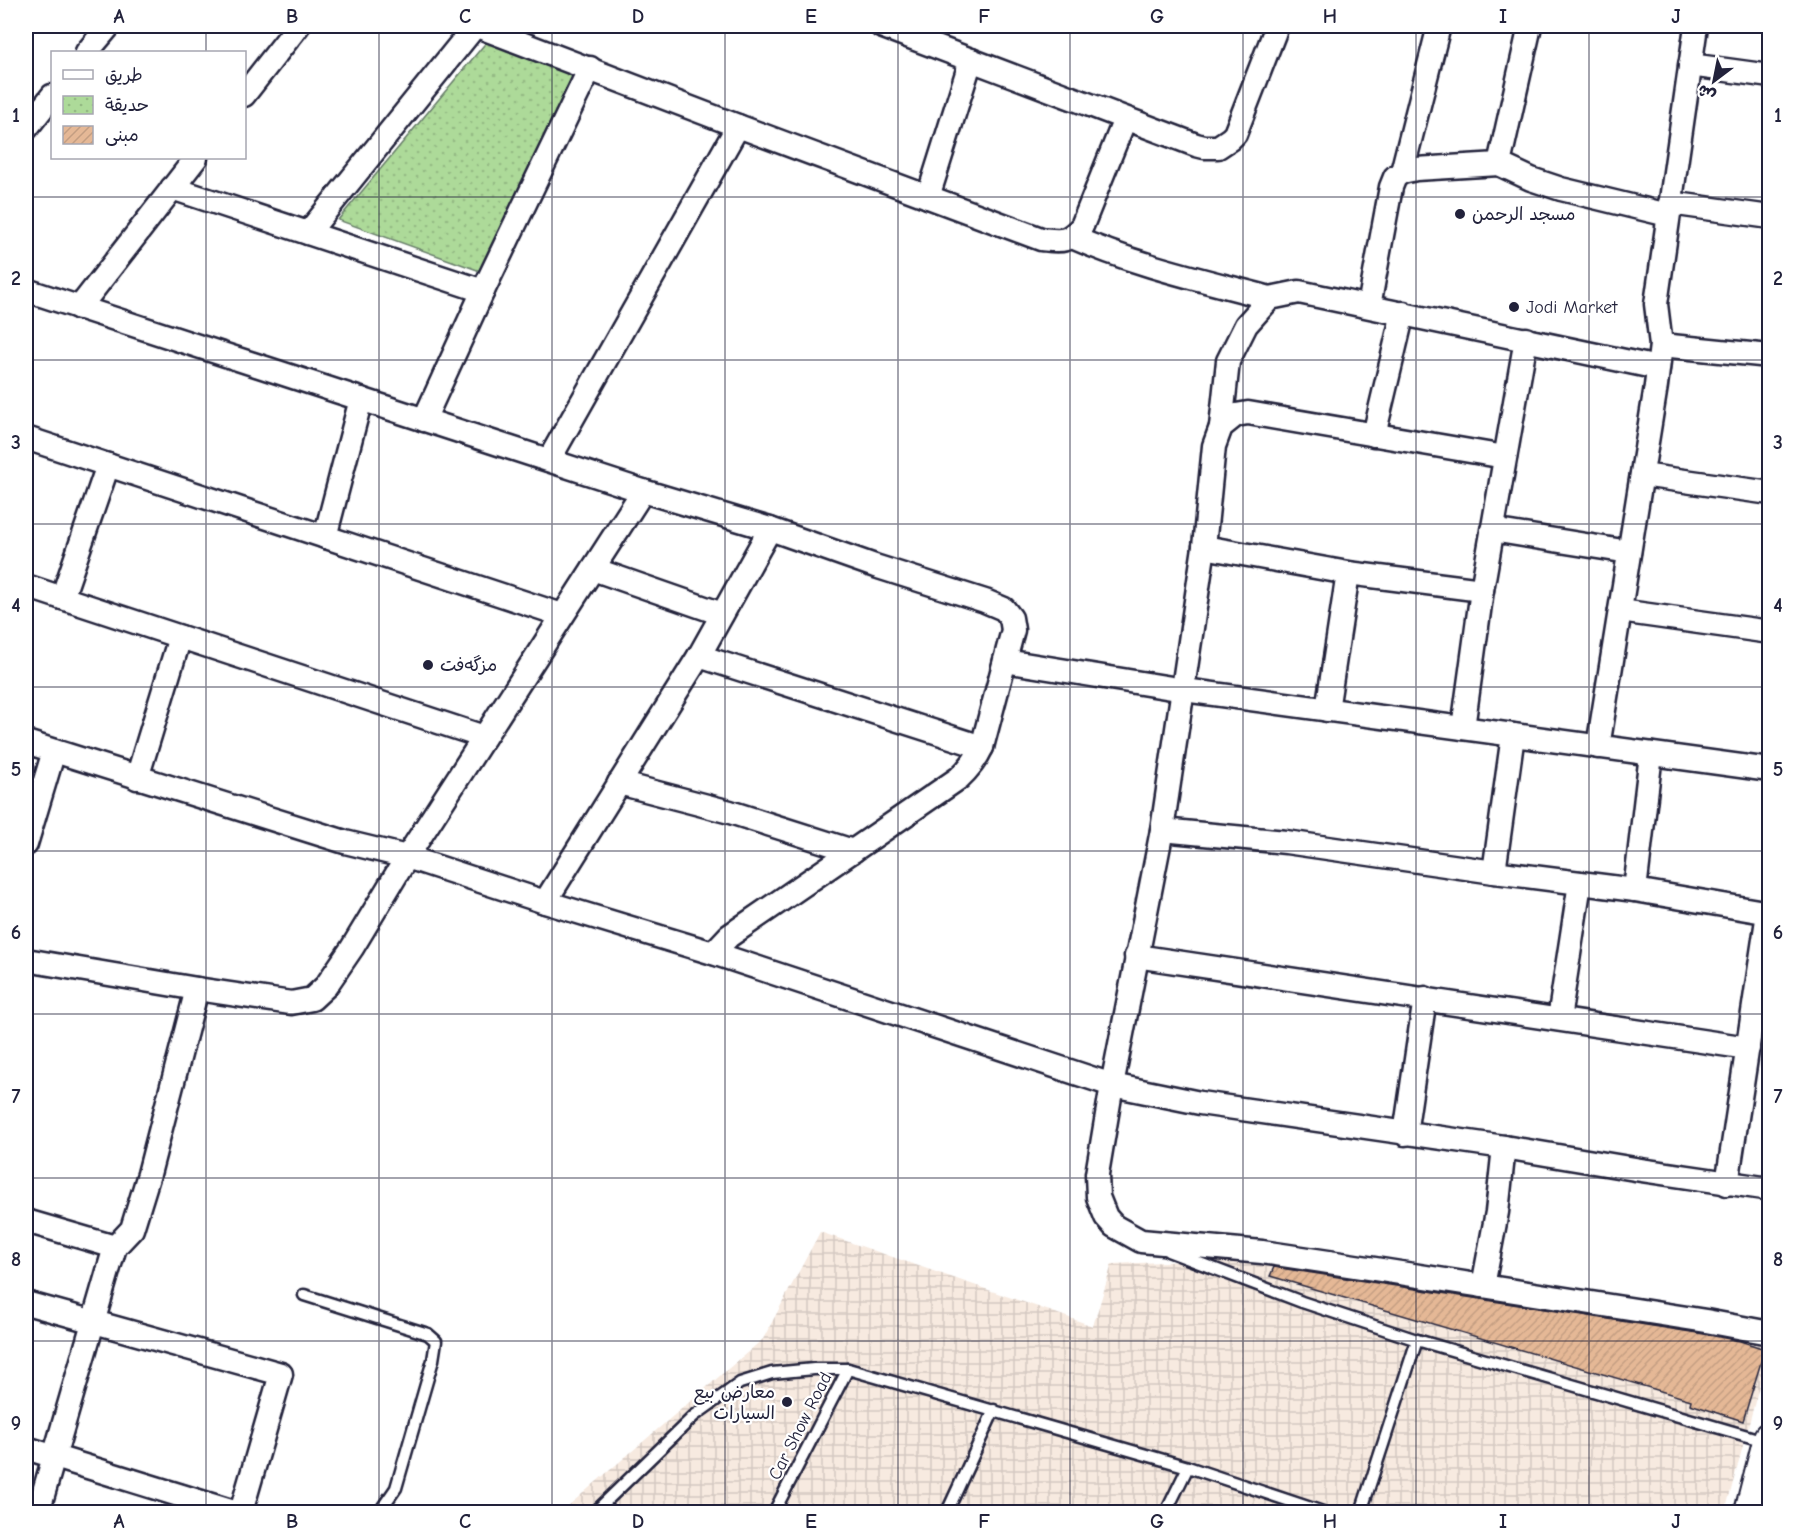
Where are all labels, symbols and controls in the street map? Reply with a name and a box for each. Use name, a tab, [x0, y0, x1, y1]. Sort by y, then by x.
text: A	[113, 5, 125, 28]
text: B	[286, 5, 298, 28]
text: C	[459, 5, 471, 28]
text: D	[632, 5, 644, 28]
text: E	[805, 5, 817, 28]
text: F	[978, 5, 990, 28]
text: G	[1150, 5, 1164, 28]
text: H	[1323, 5, 1337, 28]
text: I	[1499, 5, 1507, 28]
text: J	[1671, 5, 1681, 28]
legend	[51, 51, 246, 159]
north arrow	[1684, 51, 1744, 111]
text: طريق	[105, 65, 143, 86]
text: ش	[1694, 81, 1719, 105]
text: حديقة	[105, 95, 149, 116]
text: 1	[12, 104, 20, 127]
text: 1	[1774, 104, 1782, 127]
text: مبنى	[105, 125, 139, 146]
place label: مسجد الرحمن	[1472, 204, 1576, 225]
marker: مسجد الرحمن	[1453, 207, 1467, 221]
text: 2	[11, 267, 21, 290]
text: 2	[1773, 267, 1783, 290]
place label: Jodi Market	[1526, 297, 1618, 318]
marker: Jodi Market	[1507, 300, 1521, 314]
text: 3	[11, 431, 21, 454]
text: 3	[1773, 431, 1783, 454]
text: 4	[11, 594, 21, 617]
text: 4	[1773, 594, 1783, 617]
place label: مزگەفت	[440, 655, 497, 676]
marker: مزگەفت	[421, 658, 435, 672]
text: 5	[11, 758, 21, 781]
text: 5	[1773, 758, 1783, 781]
text: 6	[11, 921, 21, 944]
text: 6	[1773, 921, 1783, 944]
text: 7	[12, 1085, 21, 1108]
text: 7	[1774, 1085, 1783, 1108]
text: 8	[11, 1248, 21, 1271]
text: 8	[1773, 1248, 1783, 1271]
street label: Car Show Road	[764, 1369, 837, 1484]
place label: معارض بيع السيارات	[693, 1382, 775, 1424]
marker: معارض بيع السيارات	[780, 1395, 794, 1409]
text: 9	[11, 1412, 21, 1435]
text: 9	[1773, 1412, 1783, 1435]
text: A	[113, 1510, 125, 1533]
text: B	[286, 1510, 298, 1533]
text: C	[459, 1510, 471, 1533]
text: D	[632, 1510, 644, 1533]
text: E	[805, 1510, 817, 1533]
text: F	[978, 1510, 990, 1533]
text: G	[1150, 1510, 1164, 1533]
text: H	[1323, 1510, 1337, 1533]
text: I	[1499, 1510, 1507, 1533]
text: J	[1671, 1510, 1681, 1533]

